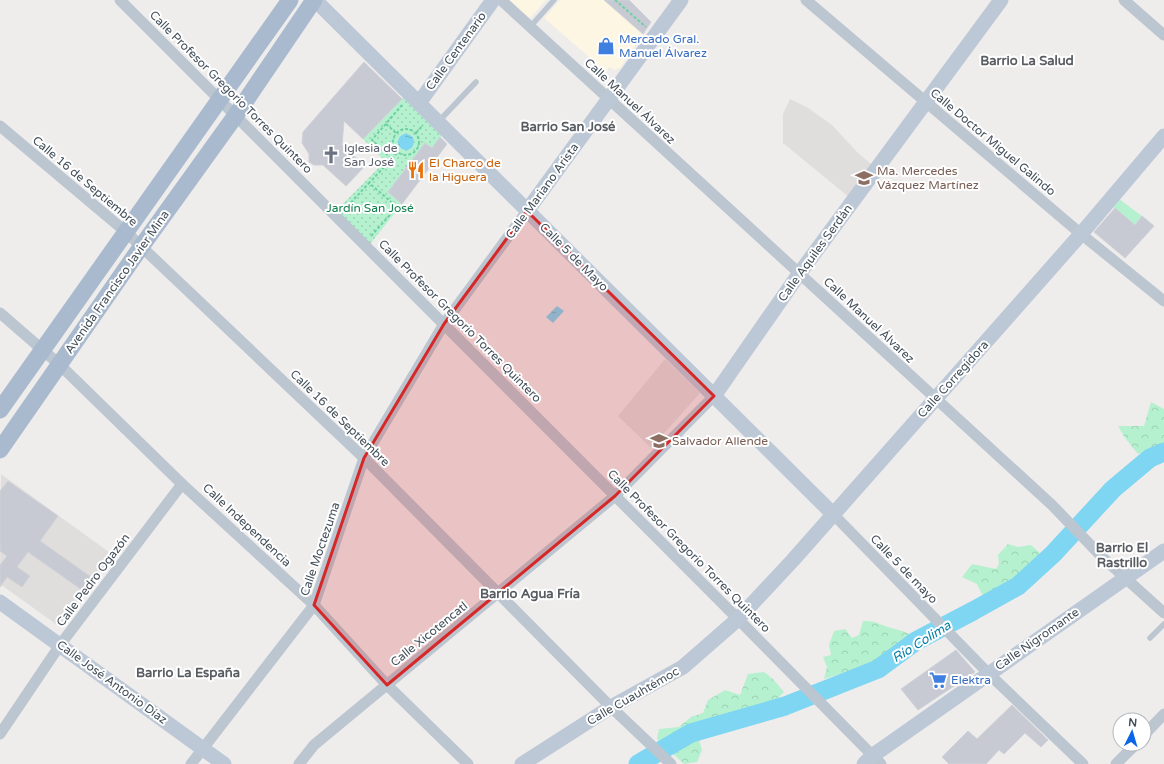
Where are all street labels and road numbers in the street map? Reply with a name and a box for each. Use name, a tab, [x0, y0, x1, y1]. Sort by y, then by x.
street label: Calle Profesor Gregorio Torres Quintero	[147, 8, 315, 176]
street label: Calle Centenario	[423, 9, 489, 93]
street label: Calle Manuel Álvarez	[582, 55, 678, 147]
street label: Calle Doctor Miguel Galindo	[928, 85, 1058, 199]
street label: Calle 16 de Septiembre	[30, 133, 140, 229]
street label: Calle Mariano Arista	[503, 140, 581, 242]
street label: Calle Aquiles Serdán	[775, 202, 855, 304]
street label: Avenida Francisco Javier Mina	[62, 208, 172, 356]
street label: Calle 5 de Mayo	[537, 220, 611, 294]
street label: Calle Profesor Gregorio Torres Quintero	[376, 237, 544, 405]
street label: Calle Manuel Álvarez	[821, 274, 917, 366]
street label: Calle Corregidora	[915, 338, 991, 420]
street label: Calle 16 de Septiembre	[287, 367, 393, 469]
street label: Calle Profesor Gregorio Torres Quintero	[605, 467, 773, 635]
street label: Calle Independencia	[200, 481, 294, 569]
street label: Calle Moctezuma	[297, 500, 343, 598]
street label: Calle Pedro Ogazón	[54, 531, 132, 629]
street label: Calle 5 de mayo	[868, 532, 940, 606]
street label: Calle Xicotencatl	[388, 599, 470, 669]
street label: Calle Nigromante	[992, 605, 1082, 673]
street label: Calle José Antonio Díaz	[54, 637, 170, 727]
street label: Calle Cuauhtémoc	[585, 664, 681, 728]

